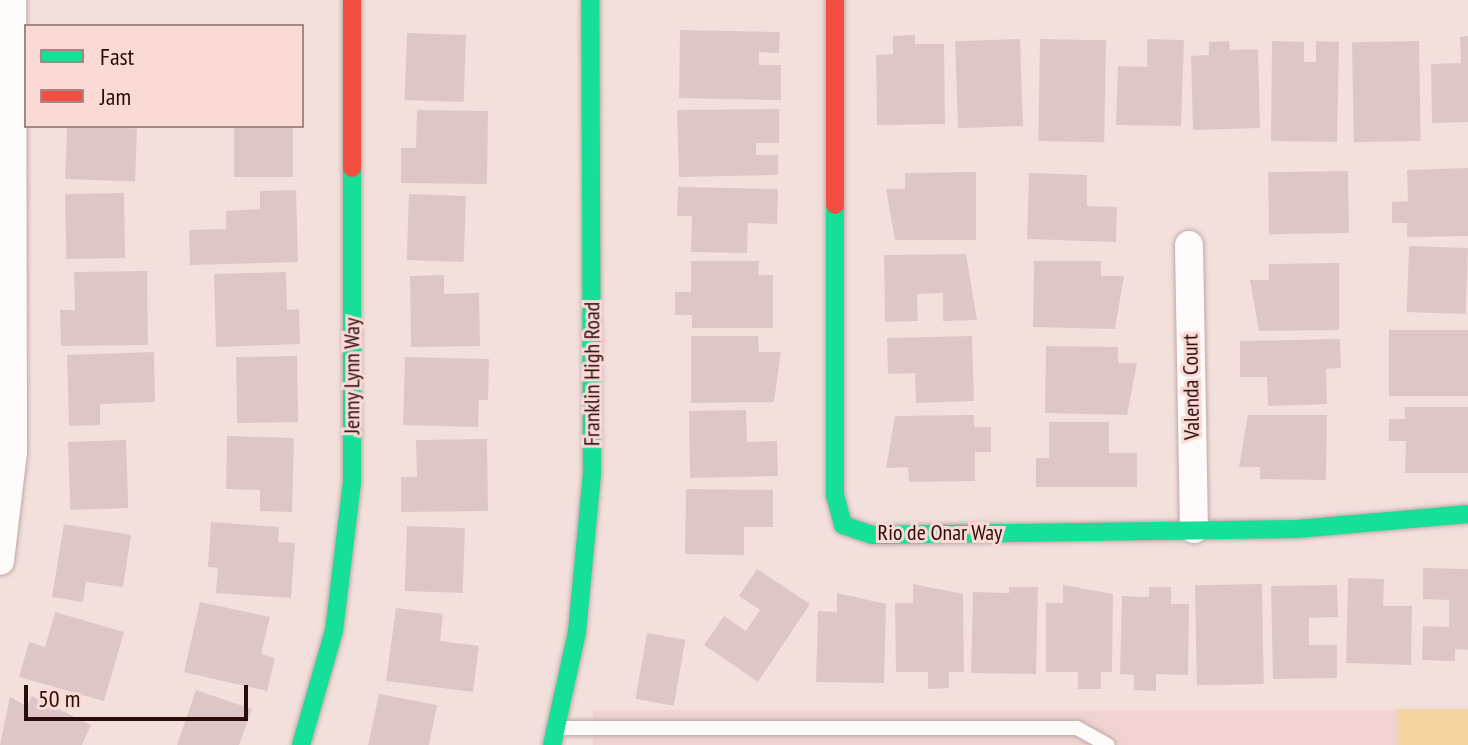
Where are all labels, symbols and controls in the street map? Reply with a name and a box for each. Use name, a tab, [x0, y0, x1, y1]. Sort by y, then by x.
legend	[24, 24, 304, 128]
text: Fast	[100, 41, 134, 72]
text: Jam	[100, 81, 131, 112]
street label: Franklin High Road	[579, 302, 605, 446]
street label: Jenny Lynn Way	[339, 317, 365, 435]
street label: Valenda Court	[1177, 334, 1205, 440]
street label: Rio de Onar Way	[877, 520, 1003, 546]
scale bar	[28, 669, 252, 719]
text: 50 m	[38, 683, 80, 714]

